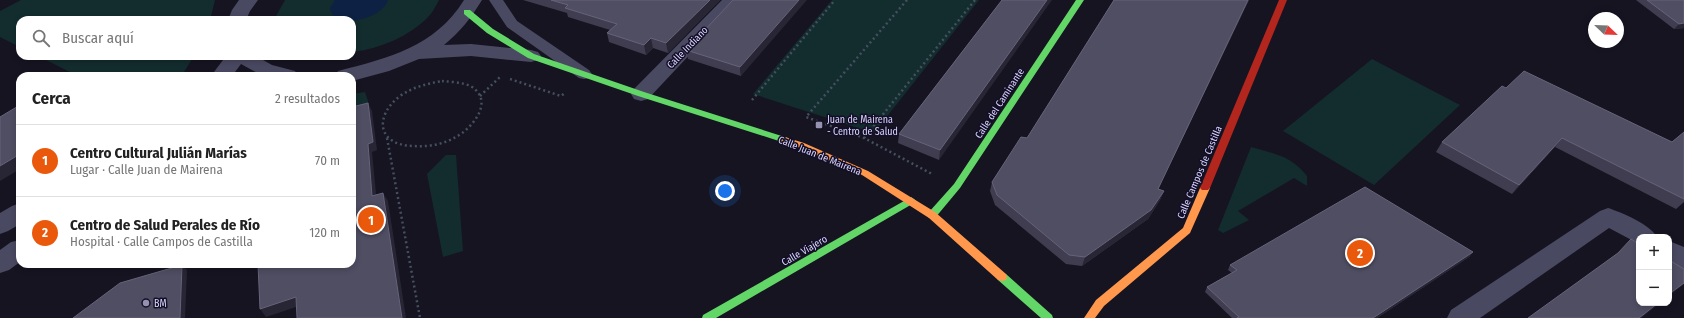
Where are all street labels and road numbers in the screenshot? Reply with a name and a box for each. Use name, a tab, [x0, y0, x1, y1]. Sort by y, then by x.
street label: Calle Indiano	[665, 24, 711, 71]
street label: Calle del Caminante	[973, 66, 1027, 141]
street label: Calle Campos de Castilla	[1175, 124, 1225, 221]
street label: Calle Juan de Mairena	[776, 134, 863, 178]
street label: Calle Viajero	[780, 233, 829, 269]

